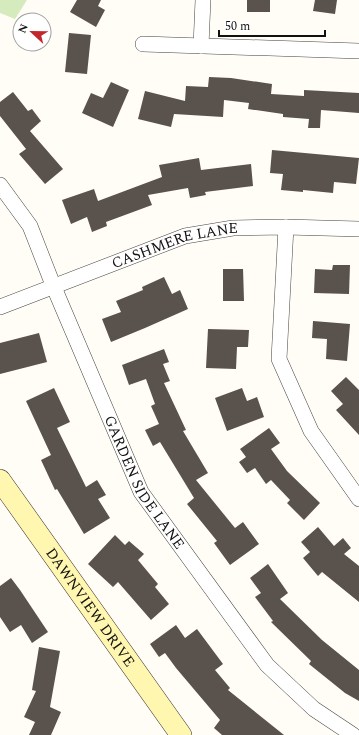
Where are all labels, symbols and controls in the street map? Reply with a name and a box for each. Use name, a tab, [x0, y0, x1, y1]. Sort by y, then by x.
north arrow	[12, 12, 52, 52]
scale bar	[219, 12, 325, 38]
text: 50 m	[225, 17, 250, 36]
text: N	[14, 21, 33, 36]
street label: CASHMERE LANE	[108, 216, 238, 275]
street label: GARDEN SIDE LANE	[98, 412, 191, 554]
street label: DAWNVIEW DRIVE	[40, 543, 141, 672]

